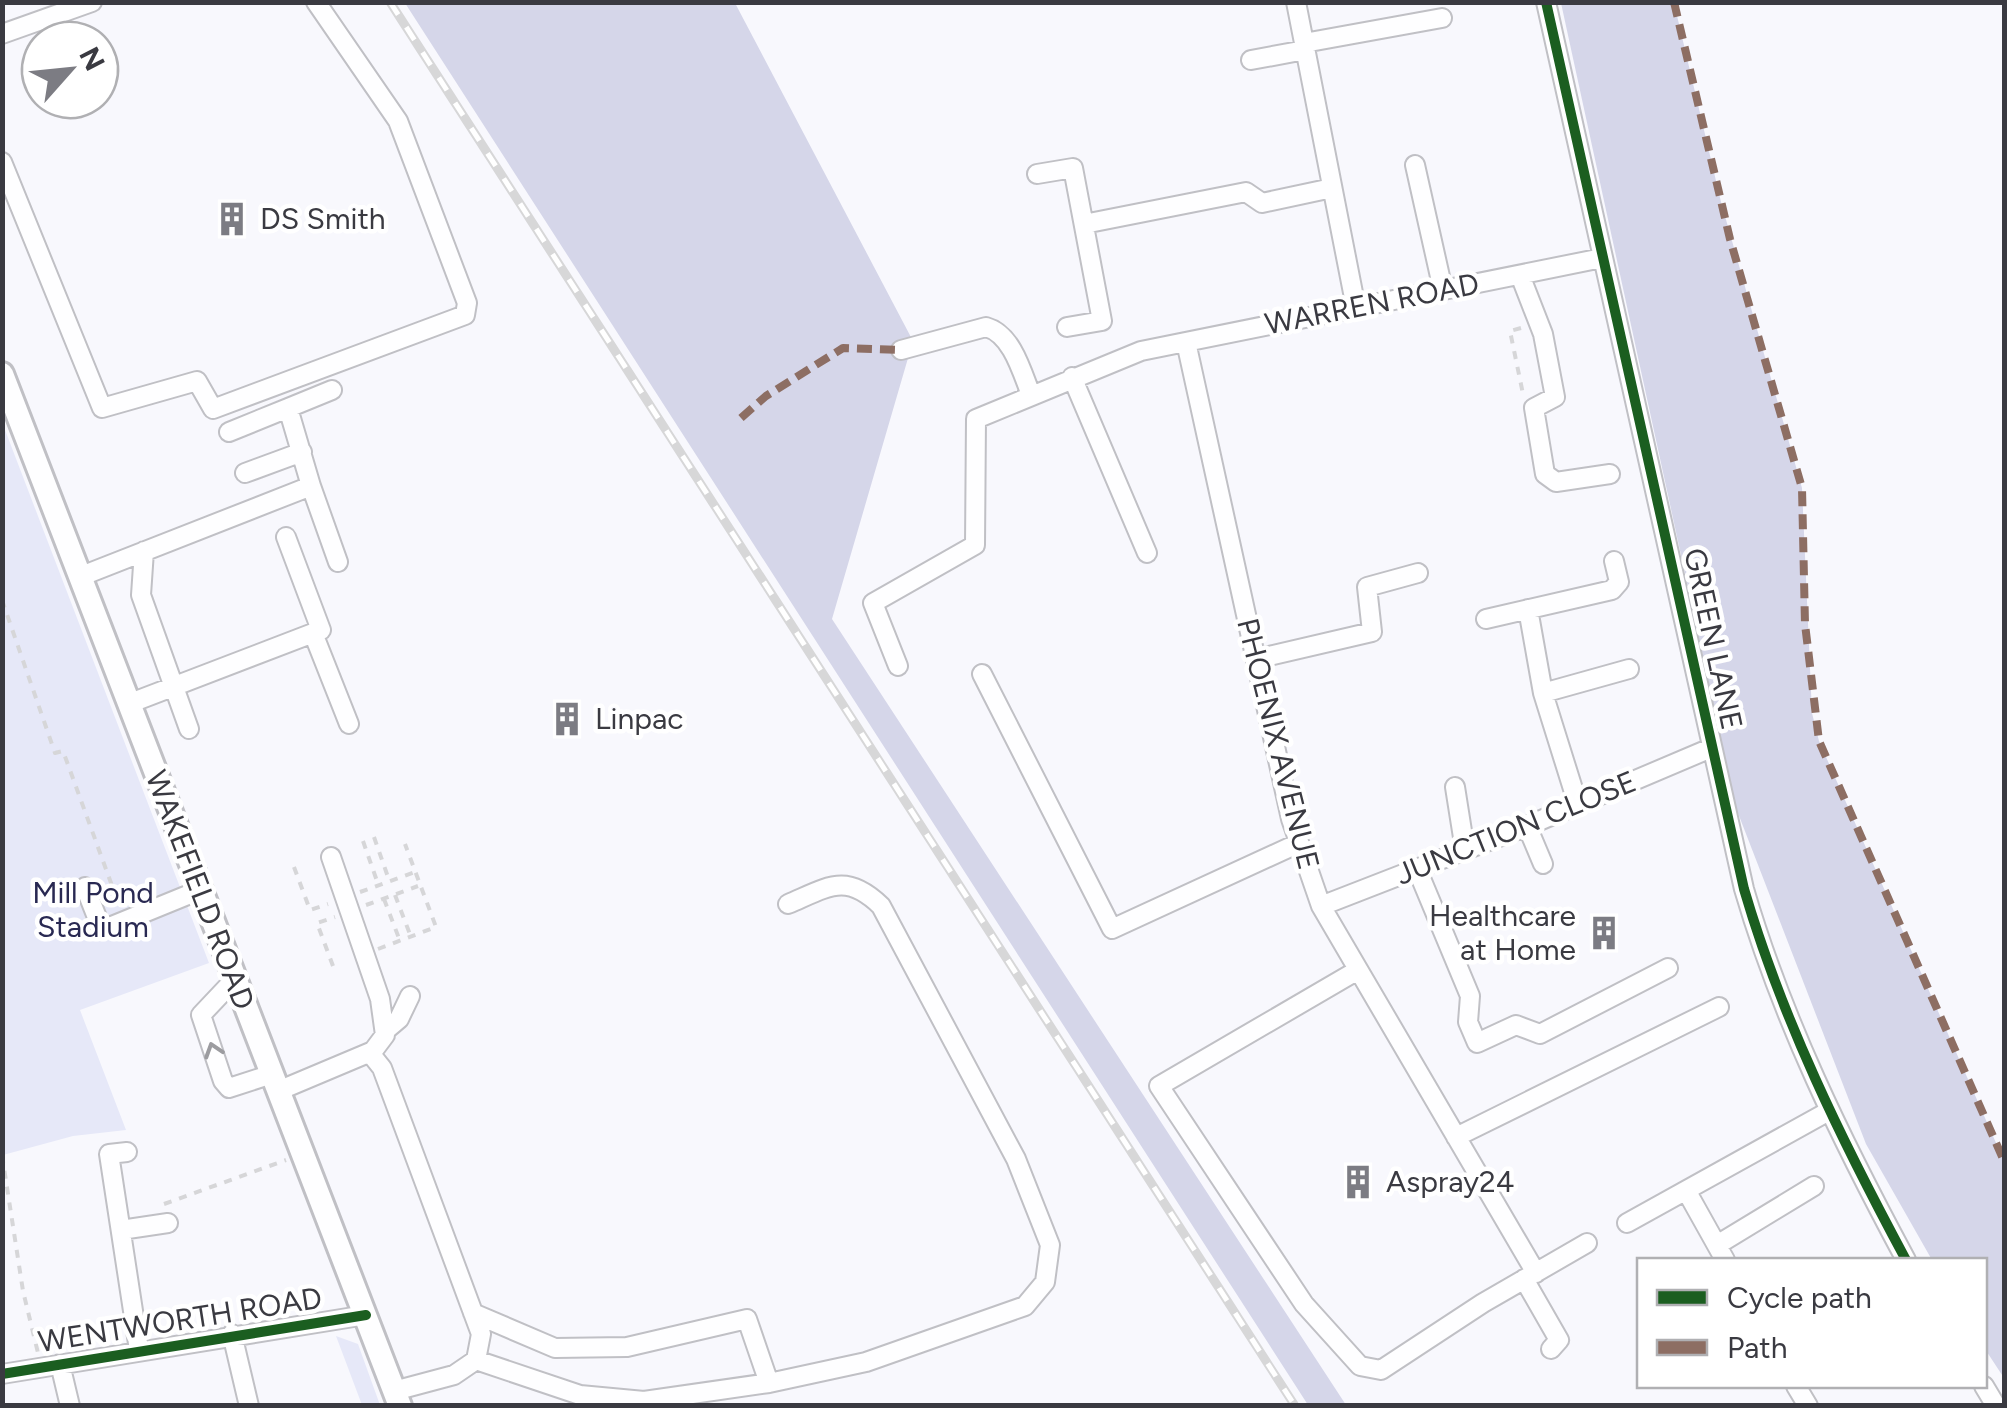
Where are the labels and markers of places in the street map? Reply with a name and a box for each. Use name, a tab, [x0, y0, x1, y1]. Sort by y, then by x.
building icon: DS Smith	[213, 200, 251, 238]
place label: DS Smith	[260, 200, 385, 237]
building icon: Linpac	[548, 700, 586, 738]
place label: Linpac	[595, 700, 684, 737]
place label: Healthcare at Home	[1429, 897, 1576, 968]
building icon: Healthcare at Home	[1585, 914, 1623, 952]
building icon: Aspray24	[1339, 1163, 1377, 1201]
place label: Aspray24	[1386, 1163, 1514, 1200]

